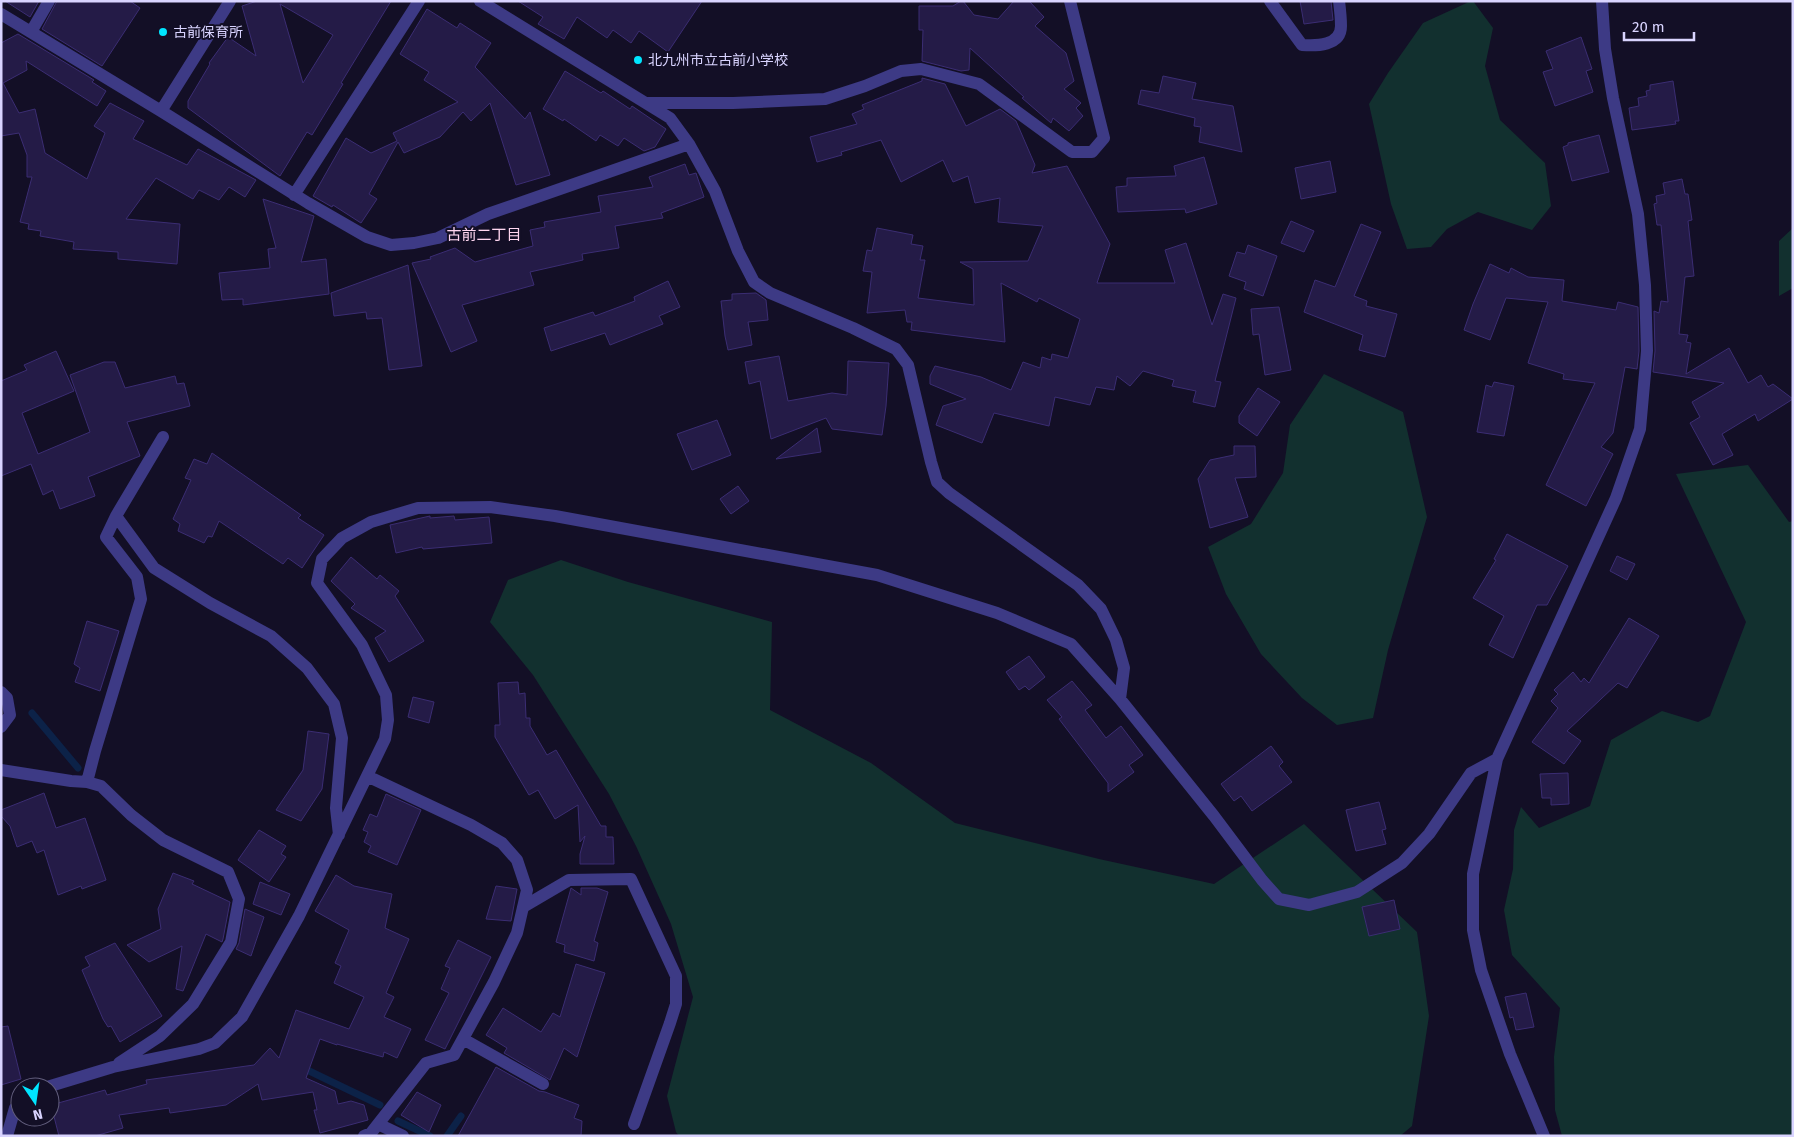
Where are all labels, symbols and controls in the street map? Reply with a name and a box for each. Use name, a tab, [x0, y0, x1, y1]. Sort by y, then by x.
scale bar	[1624, 10, 1694, 42]
text: 20 m	[1632, 18, 1665, 36]
place label: 古前保育所	[173, 24, 243, 41]
marker: 古前保育所	[157, 26, 169, 38]
place label: 北九州市立古前小学校	[648, 52, 788, 69]
marker: 北九州市立古前小学校	[632, 54, 644, 66]
district label: 古前二丁目	[446, 226, 522, 244]
north arrow	[10, 1077, 60, 1127]
text: N	[31, 1105, 44, 1124]

